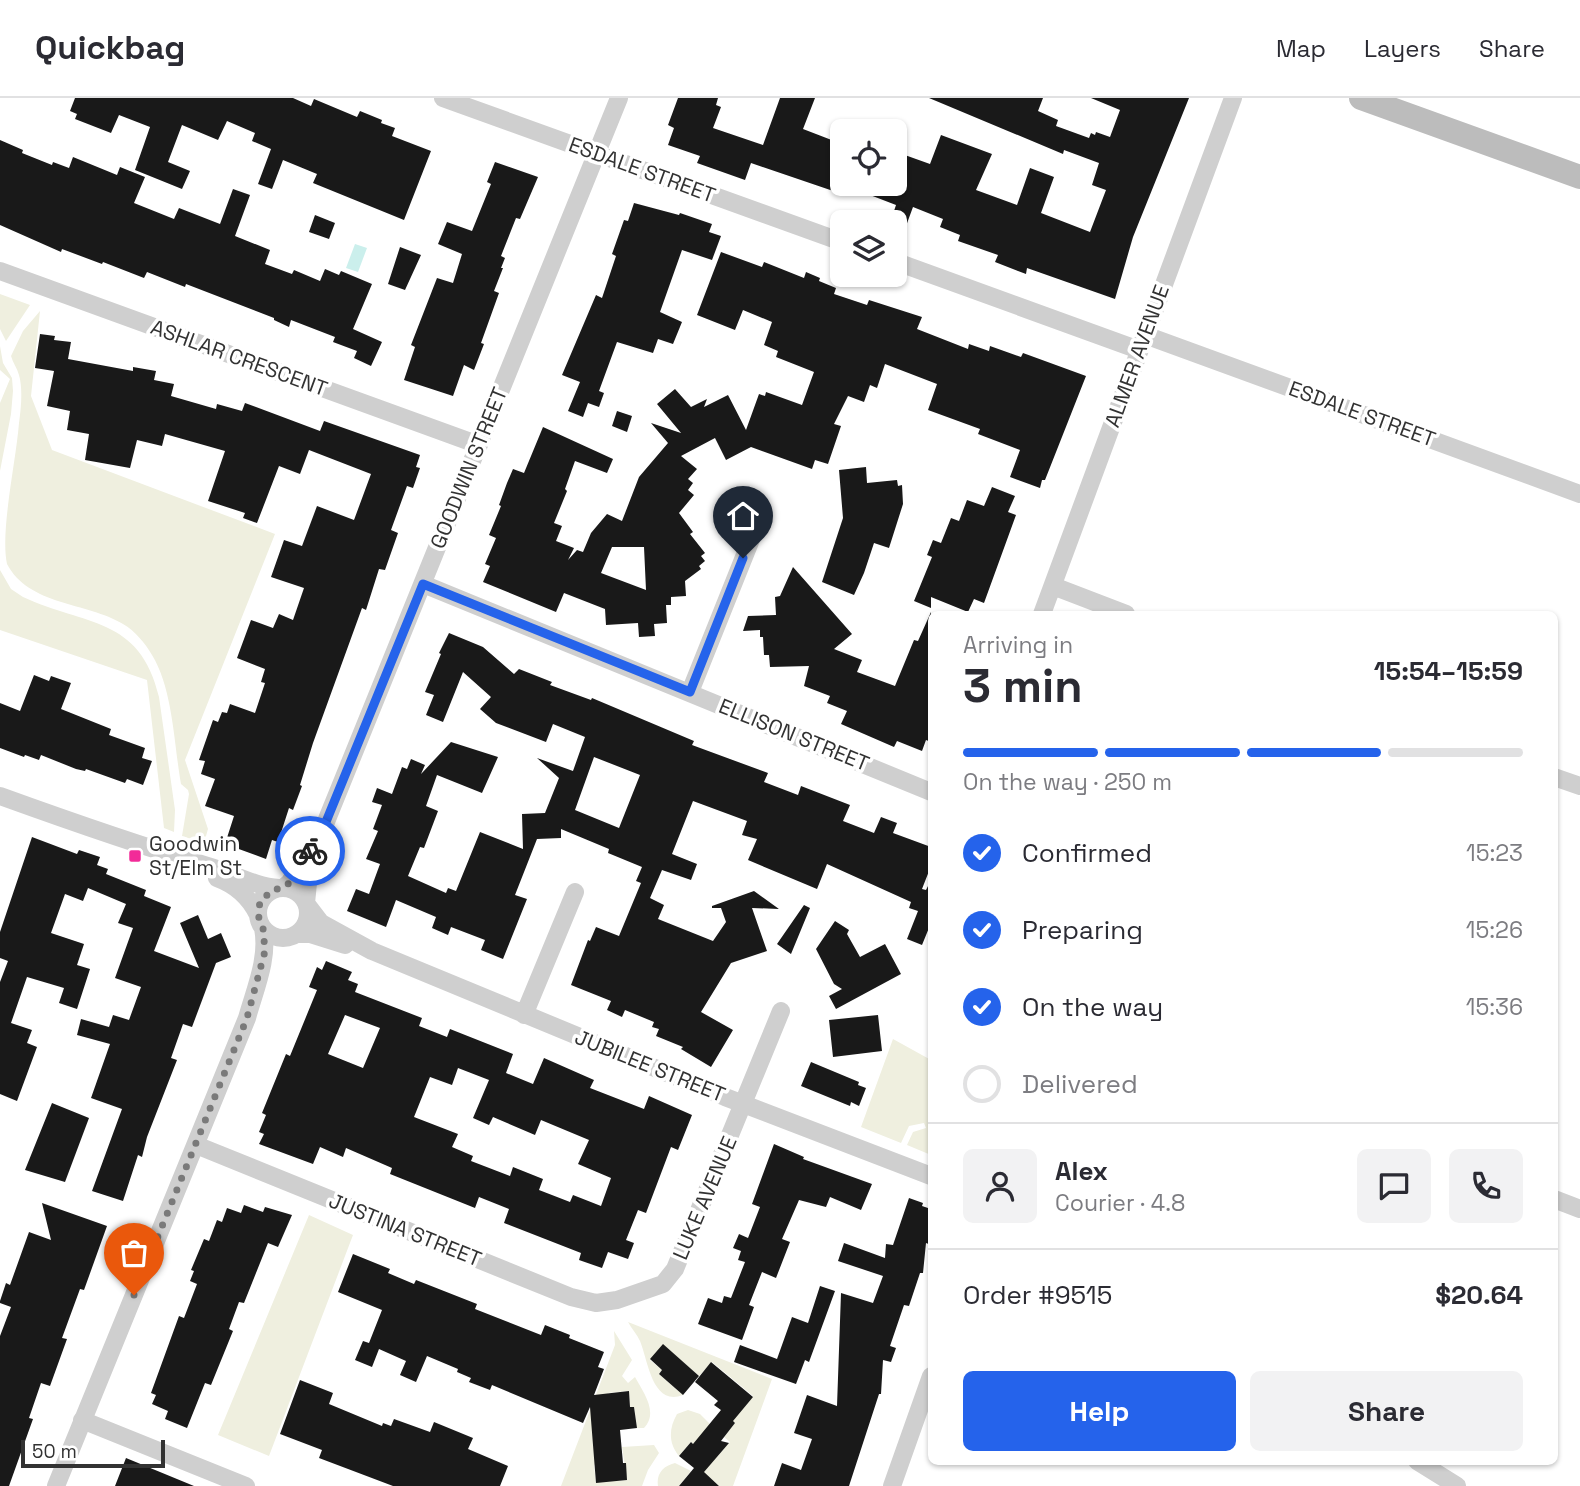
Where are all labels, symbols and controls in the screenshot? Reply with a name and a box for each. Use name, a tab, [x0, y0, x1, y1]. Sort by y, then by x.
text: Quickbag	[35, 27, 185, 69]
text: Map	[1276, 33, 1326, 64]
text: Layers	[1364, 33, 1441, 64]
text: Share	[1479, 33, 1545, 64]
map controls	[830, 119, 907, 287]
button: locate	[830, 119, 907, 196]
street label: ESDALE STREET	[565, 130, 719, 209]
button: layers	[830, 210, 907, 287]
street label: ALMER AVENUE	[1098, 281, 1175, 431]
street label: ASHLAR CRESCENT	[147, 313, 331, 402]
street label: ESDALE STREET	[1285, 374, 1439, 453]
street label: GOODWIN STREET	[424, 383, 513, 553]
pin	[713, 486, 773, 558]
icon: home	[724, 497, 762, 535]
text: Arriving in	[963, 630, 1073, 660]
text: 15:54–15:59	[1374, 654, 1523, 688]
text: 3 min	[963, 657, 1083, 715]
street label: ELLISON STREET	[715, 692, 873, 777]
text: On the way · 250 m	[963, 767, 1172, 797]
courier	[275, 816, 345, 886]
place label: Goodwin St/Elm St	[149, 830, 242, 881]
icon: bike	[291, 832, 329, 870]
icon: check	[963, 834, 1001, 872]
text: Confirmed	[1022, 836, 1152, 870]
text: 15:23	[1466, 838, 1523, 868]
marker: Goodwin St/Elm St	[127, 848, 143, 864]
icon: check	[963, 911, 1001, 949]
text: Preparing	[1022, 913, 1143, 947]
text: 15:26	[1466, 915, 1523, 945]
icon: check	[963, 988, 1001, 1026]
text: On the way	[1022, 990, 1163, 1024]
text: 15:36	[1466, 992, 1523, 1022]
street label: JUBILEE STREET	[571, 1023, 729, 1108]
text: Delivered	[1022, 1067, 1138, 1101]
street label: LUKE AVENUE	[666, 1132, 743, 1264]
button: person	[963, 1149, 1037, 1223]
button: chat	[1357, 1149, 1431, 1223]
button: phone	[1449, 1149, 1523, 1223]
text: Alex	[1055, 1154, 1108, 1188]
street label: JUSTINA STREET	[325, 1187, 485, 1272]
text: Courier · 4.8	[1055, 1188, 1185, 1218]
pin	[104, 1223, 164, 1295]
icon: bag	[115, 1234, 153, 1272]
text: Order #9515	[963, 1278, 1112, 1312]
text: $20.64	[1435, 1278, 1523, 1312]
button: Help	[963, 1371, 1236, 1451]
button: Share	[1250, 1371, 1523, 1451]
scale bar	[21, 1437, 164, 1469]
text: 50 m	[32, 1439, 77, 1464]

